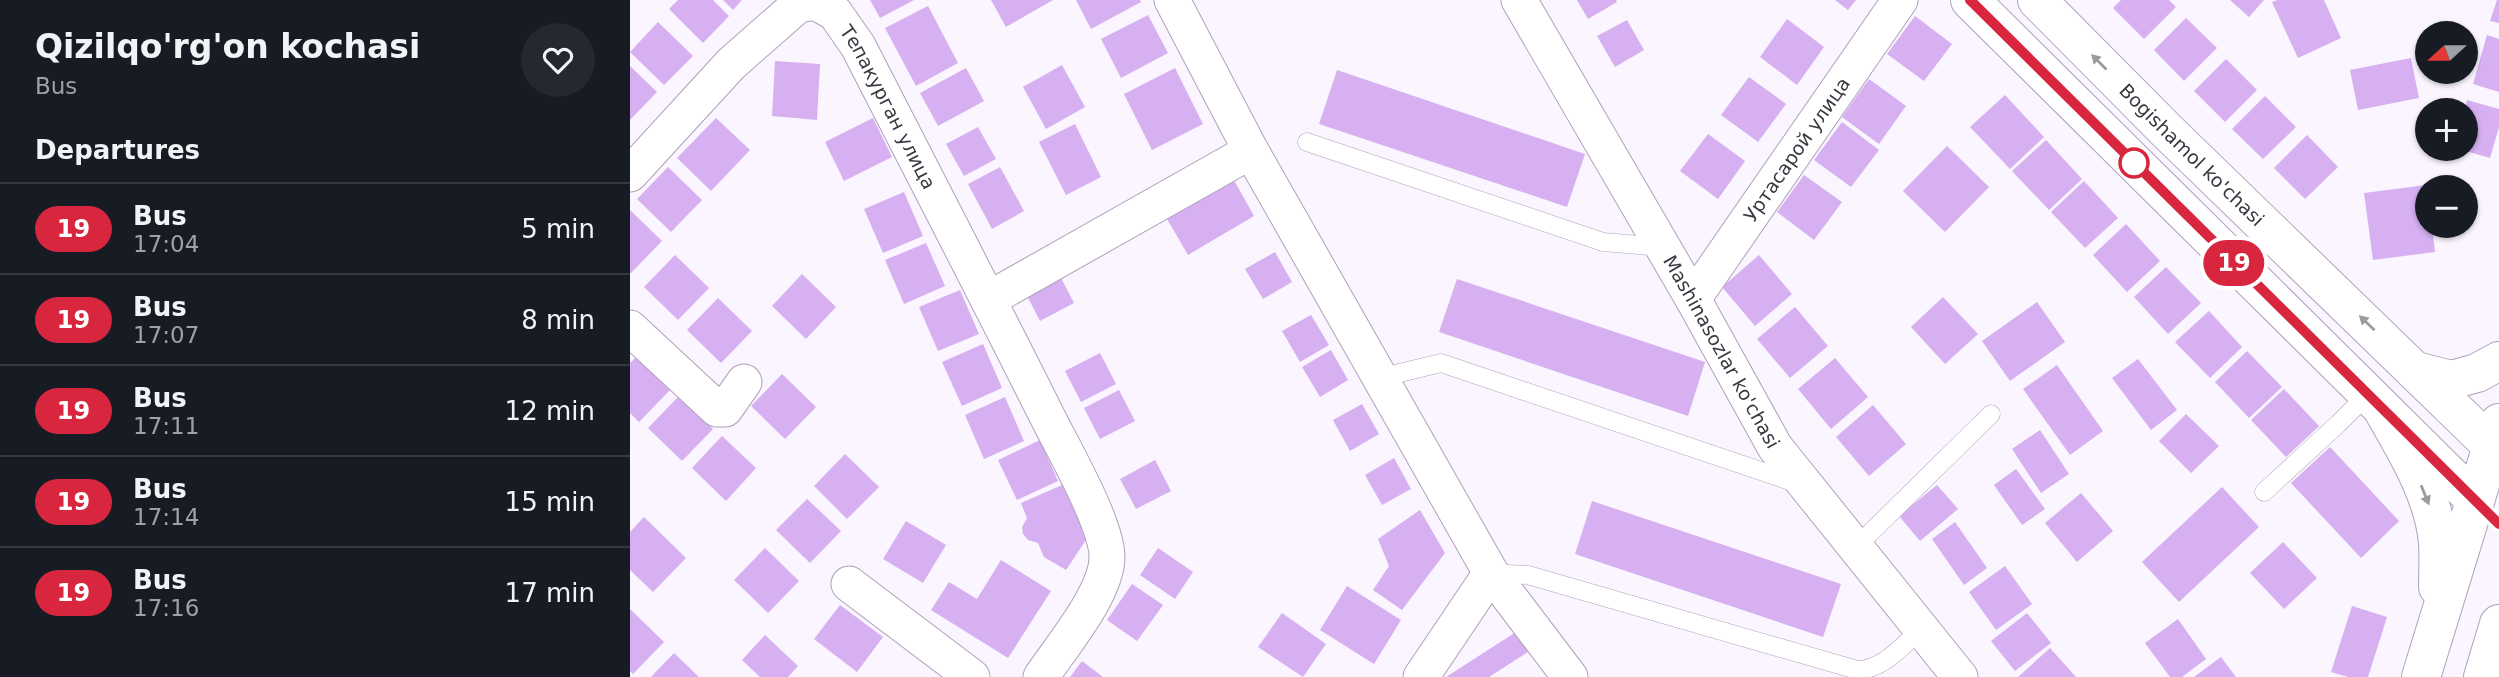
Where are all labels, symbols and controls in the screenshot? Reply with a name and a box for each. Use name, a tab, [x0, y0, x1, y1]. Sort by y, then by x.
street label: Тепакурган улица	[835, 20, 941, 193]
north arrow	[2415, 21, 2478, 84]
map controls	[2415, 21, 2478, 238]
button: heart	[521, 23, 595, 97]
text: Qizilqo'rg'on kochasi	[35, 27, 420, 66]
one-way arrow	[2091, 54, 2107, 71]
text: Bus	[35, 73, 77, 99]
street label: Уртасарой улица	[1739, 73, 1854, 226]
street label: Bogishamol ko'chasi	[2115, 79, 2269, 230]
button: +	[2415, 98, 2478, 161]
text: Departures	[35, 135, 200, 165]
unlabelled marker	[2119, 148, 2149, 178]
button: −	[2415, 175, 2478, 238]
text: Bus	[133, 201, 187, 231]
text: 5 min	[521, 214, 595, 244]
text: 19	[57, 215, 90, 243]
text: 17:04	[133, 231, 199, 257]
line badge: 19	[2202, 240, 2266, 286]
text: 19	[2217, 249, 2251, 277]
street label: Mashinasozlar ko'chasi	[1659, 251, 1785, 452]
text: Bus	[133, 292, 187, 322]
text: 8 min	[521, 305, 595, 335]
text: 19	[57, 306, 90, 334]
one-way arrow	[2359, 316, 2376, 332]
text: 17:07	[133, 322, 199, 348]
text: Bus	[133, 383, 187, 413]
text: 12 min	[505, 396, 595, 426]
text: 19	[57, 397, 90, 425]
text: 17:11	[133, 413, 199, 439]
text: Bus	[133, 474, 187, 504]
one-way arrow	[2420, 485, 2431, 506]
text: 15 min	[505, 487, 595, 517]
text: 19	[57, 488, 90, 516]
text: 17:14	[133, 504, 199, 530]
text: Bus	[133, 565, 187, 595]
text: 17 min	[505, 578, 595, 608]
text: 19	[57, 579, 90, 607]
text: 17:16	[133, 595, 199, 621]

